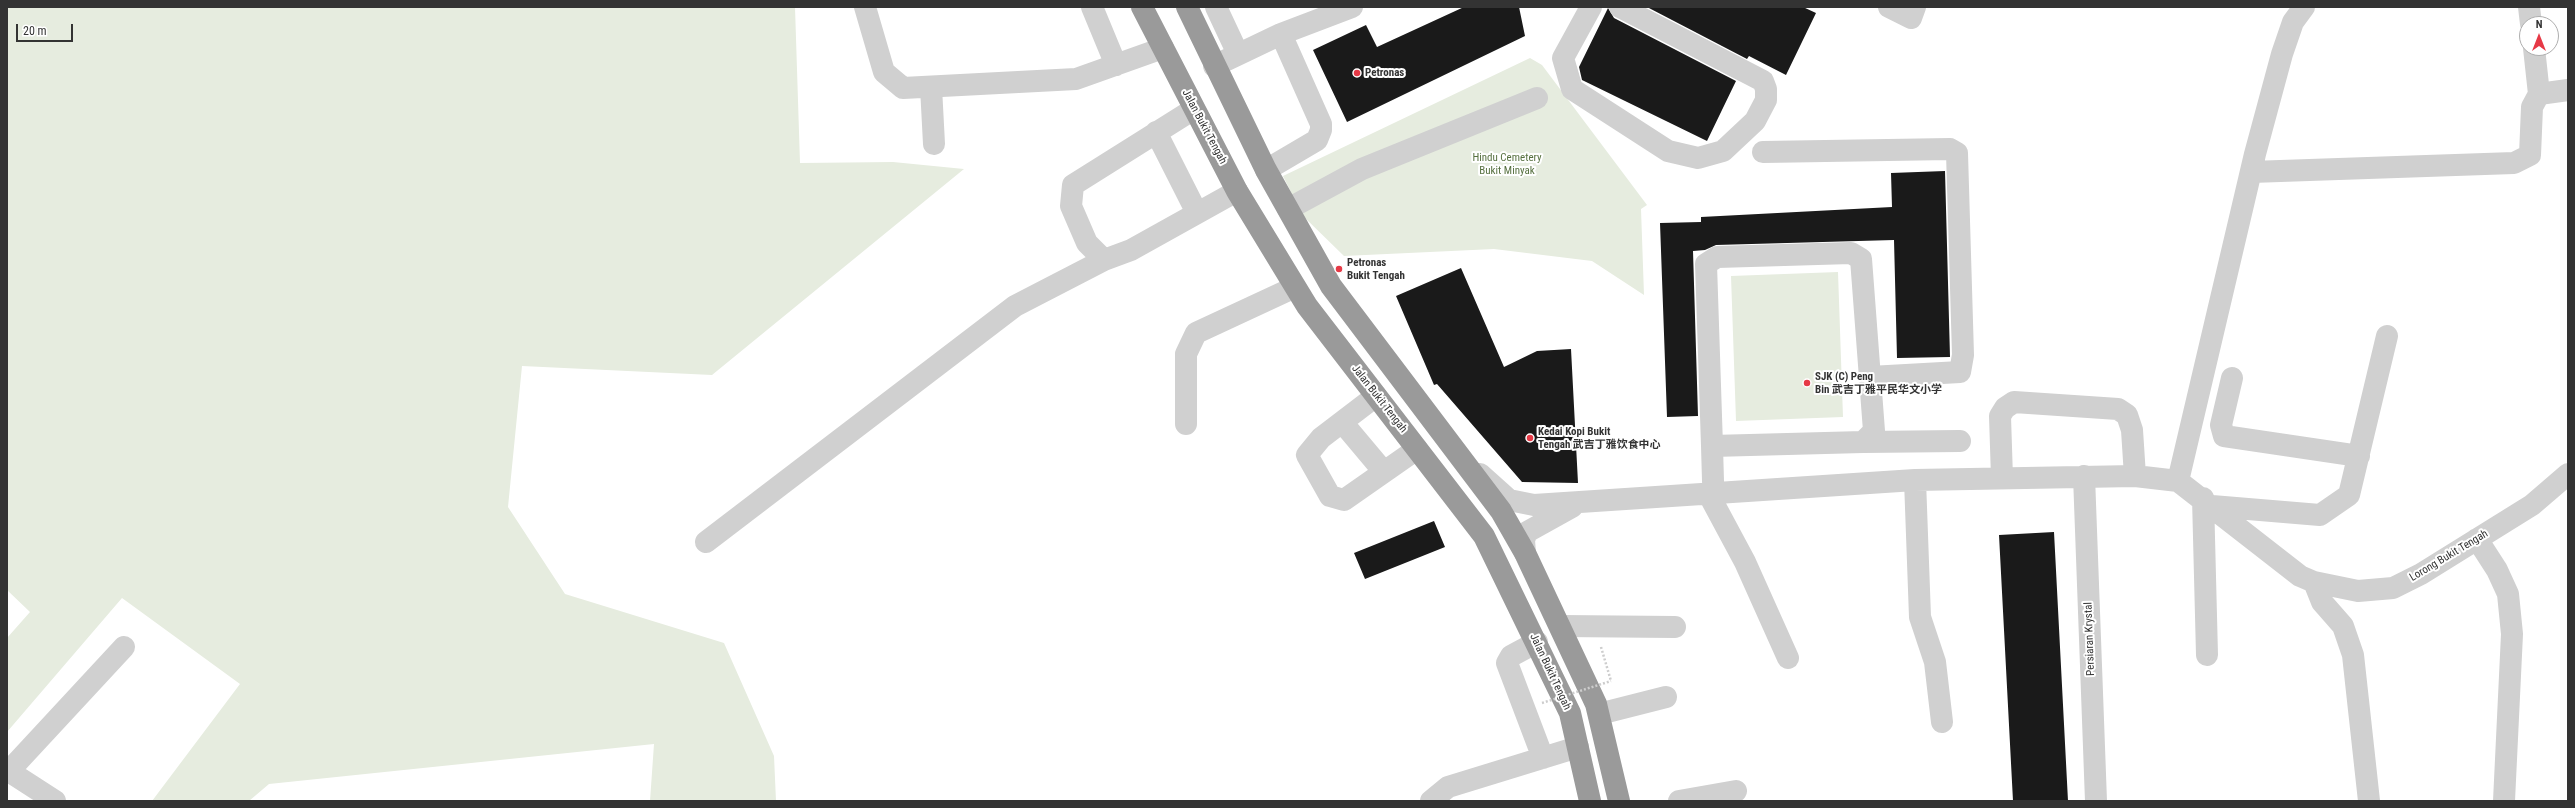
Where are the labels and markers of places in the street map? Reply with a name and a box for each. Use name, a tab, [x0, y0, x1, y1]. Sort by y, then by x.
place label: Petronas	[1365, 66, 1404, 80]
marker: Petronas	[1352, 68, 1362, 78]
place label: Petronas Bukit Tengah	[1347, 256, 1405, 282]
marker: Petronas Bukit Tengah	[1334, 264, 1344, 274]
place label: SJK (C) Peng Bin 武吉丁雅平民华文小学	[1815, 370, 1942, 396]
marker: SJK (C) Peng Bin 武吉丁雅平民华文小学	[1802, 378, 1812, 388]
place label: Kedai Kopi Bukit Tengah 武吉丁雅饮食中心	[1538, 425, 1661, 451]
marker: Kedai Kopi Bukit Tengah 武吉丁雅饮食中心	[1525, 433, 1535, 443]

